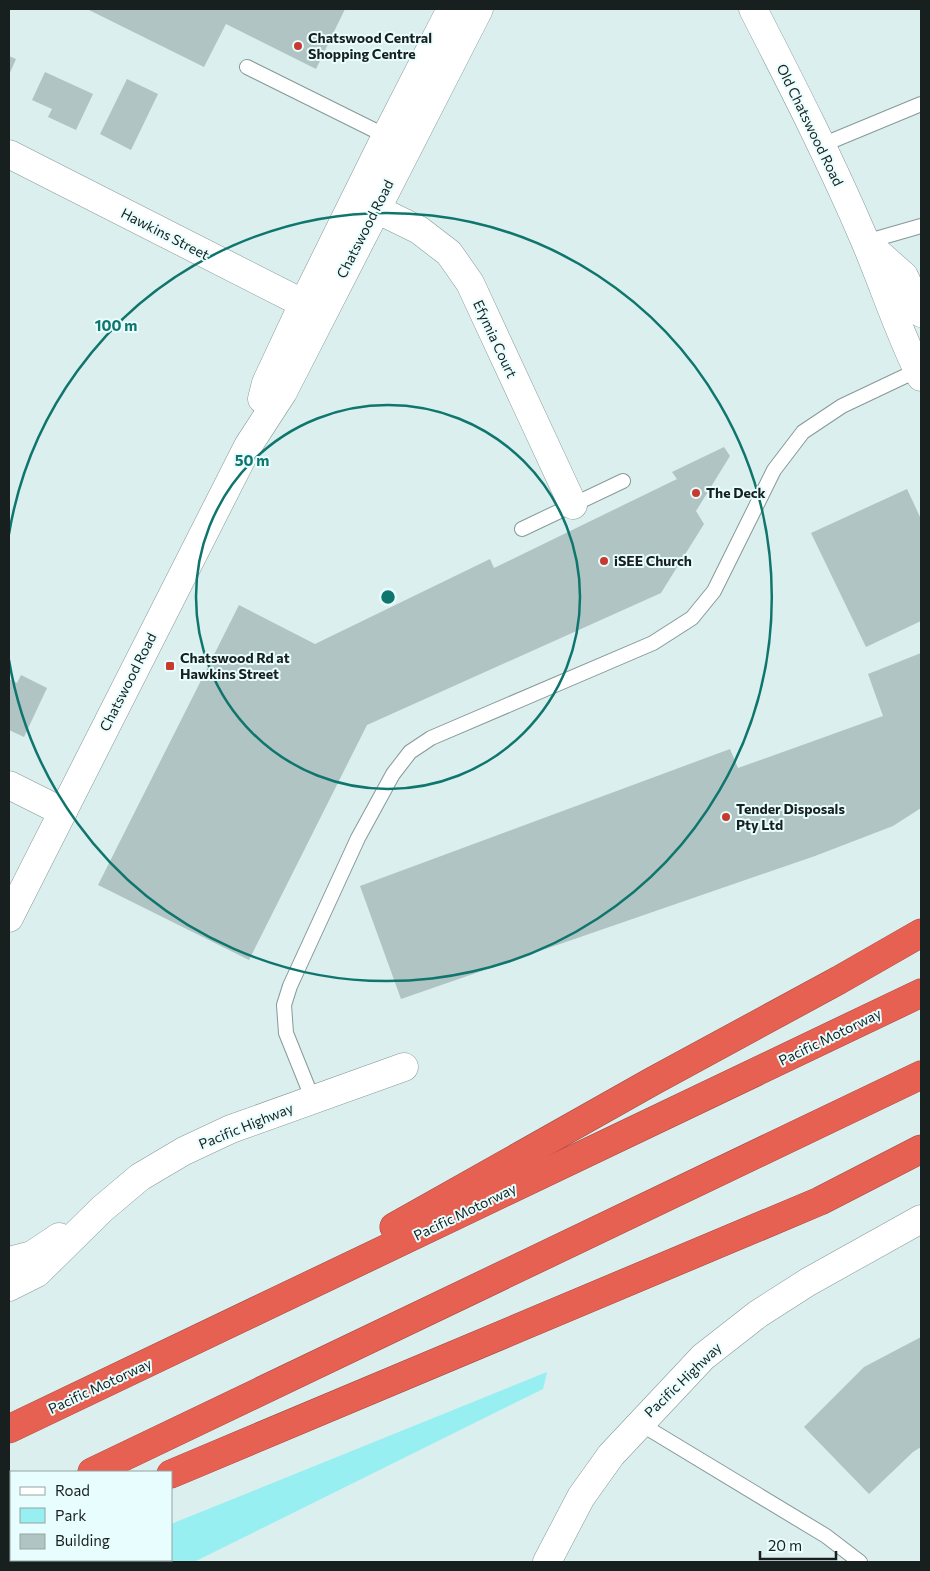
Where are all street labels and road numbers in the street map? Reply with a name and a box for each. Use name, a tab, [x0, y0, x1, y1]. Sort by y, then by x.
street label: Old Chatswood Road	[773, 61, 847, 189]
street label: Chatswood Road	[332, 177, 397, 281]
street label: Hawkins Street	[118, 204, 212, 263]
street label: Efymia Court	[470, 297, 521, 381]
street label: Chatswood Road	[95, 630, 160, 734]
street label: Pacific Motorway	[776, 1004, 884, 1069]
street label: Pacific Highway	[196, 1099, 296, 1152]
street label: Pacific Motorway	[411, 1179, 519, 1244]
street label: Pacific Highway	[641, 1339, 725, 1421]
street label: Pacific Motorway	[45, 1354, 154, 1417]

